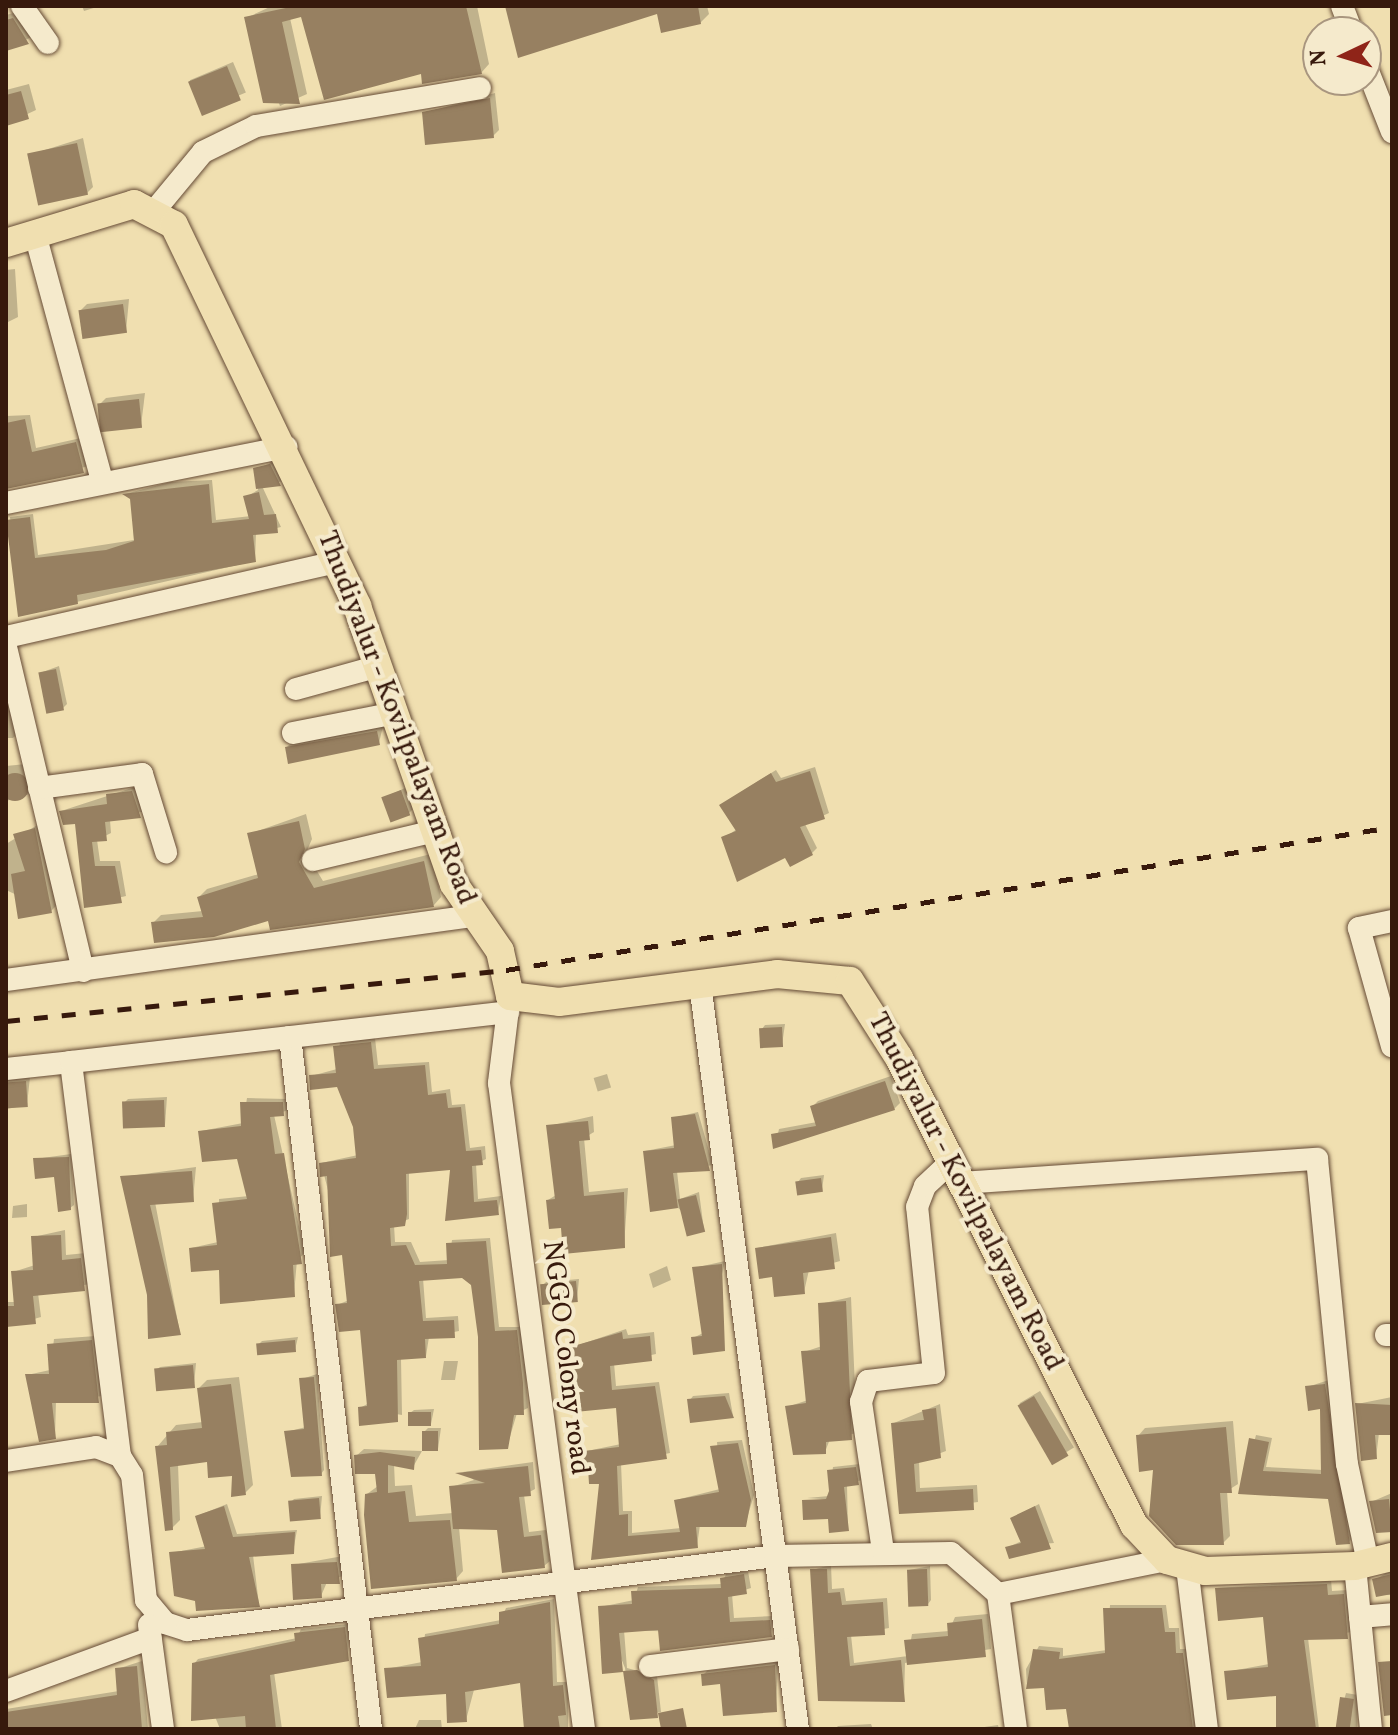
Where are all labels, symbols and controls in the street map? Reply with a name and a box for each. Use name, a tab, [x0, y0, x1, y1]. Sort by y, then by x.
north arrow	[1302, 16, 1382, 96]
text: N	[1304, 49, 1336, 67]
street label: Thudiyalur - Kovilpalayam Road	[309, 526, 483, 910]
street label: Thudiyalur - Kovilpalayam Road	[860, 1007, 1070, 1377]
street label: NGGO Colony road	[534, 1239, 596, 1477]

